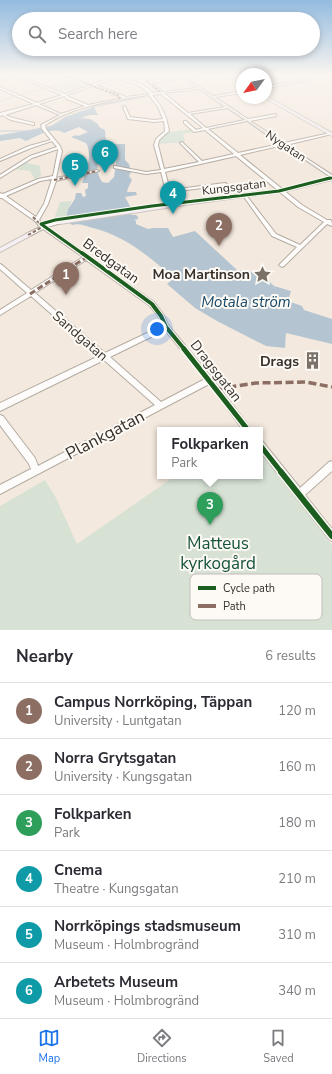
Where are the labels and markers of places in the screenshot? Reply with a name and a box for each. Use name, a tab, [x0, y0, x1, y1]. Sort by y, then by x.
pin: 6	[92, 140, 118, 173]
pin: 5	[62, 153, 88, 186]
pin: 4	[160, 181, 186, 214]
pin: 2	[206, 213, 232, 246]
pin: 1	[53, 262, 79, 295]
place icon: Moa Martinson	[253, 264, 273, 284]
place label: Moa Martinson	[152, 265, 250, 284]
building icon: Drags	[302, 351, 322, 371]
place label: Drags	[260, 352, 299, 371]
pin: 3	[197, 492, 223, 525]

